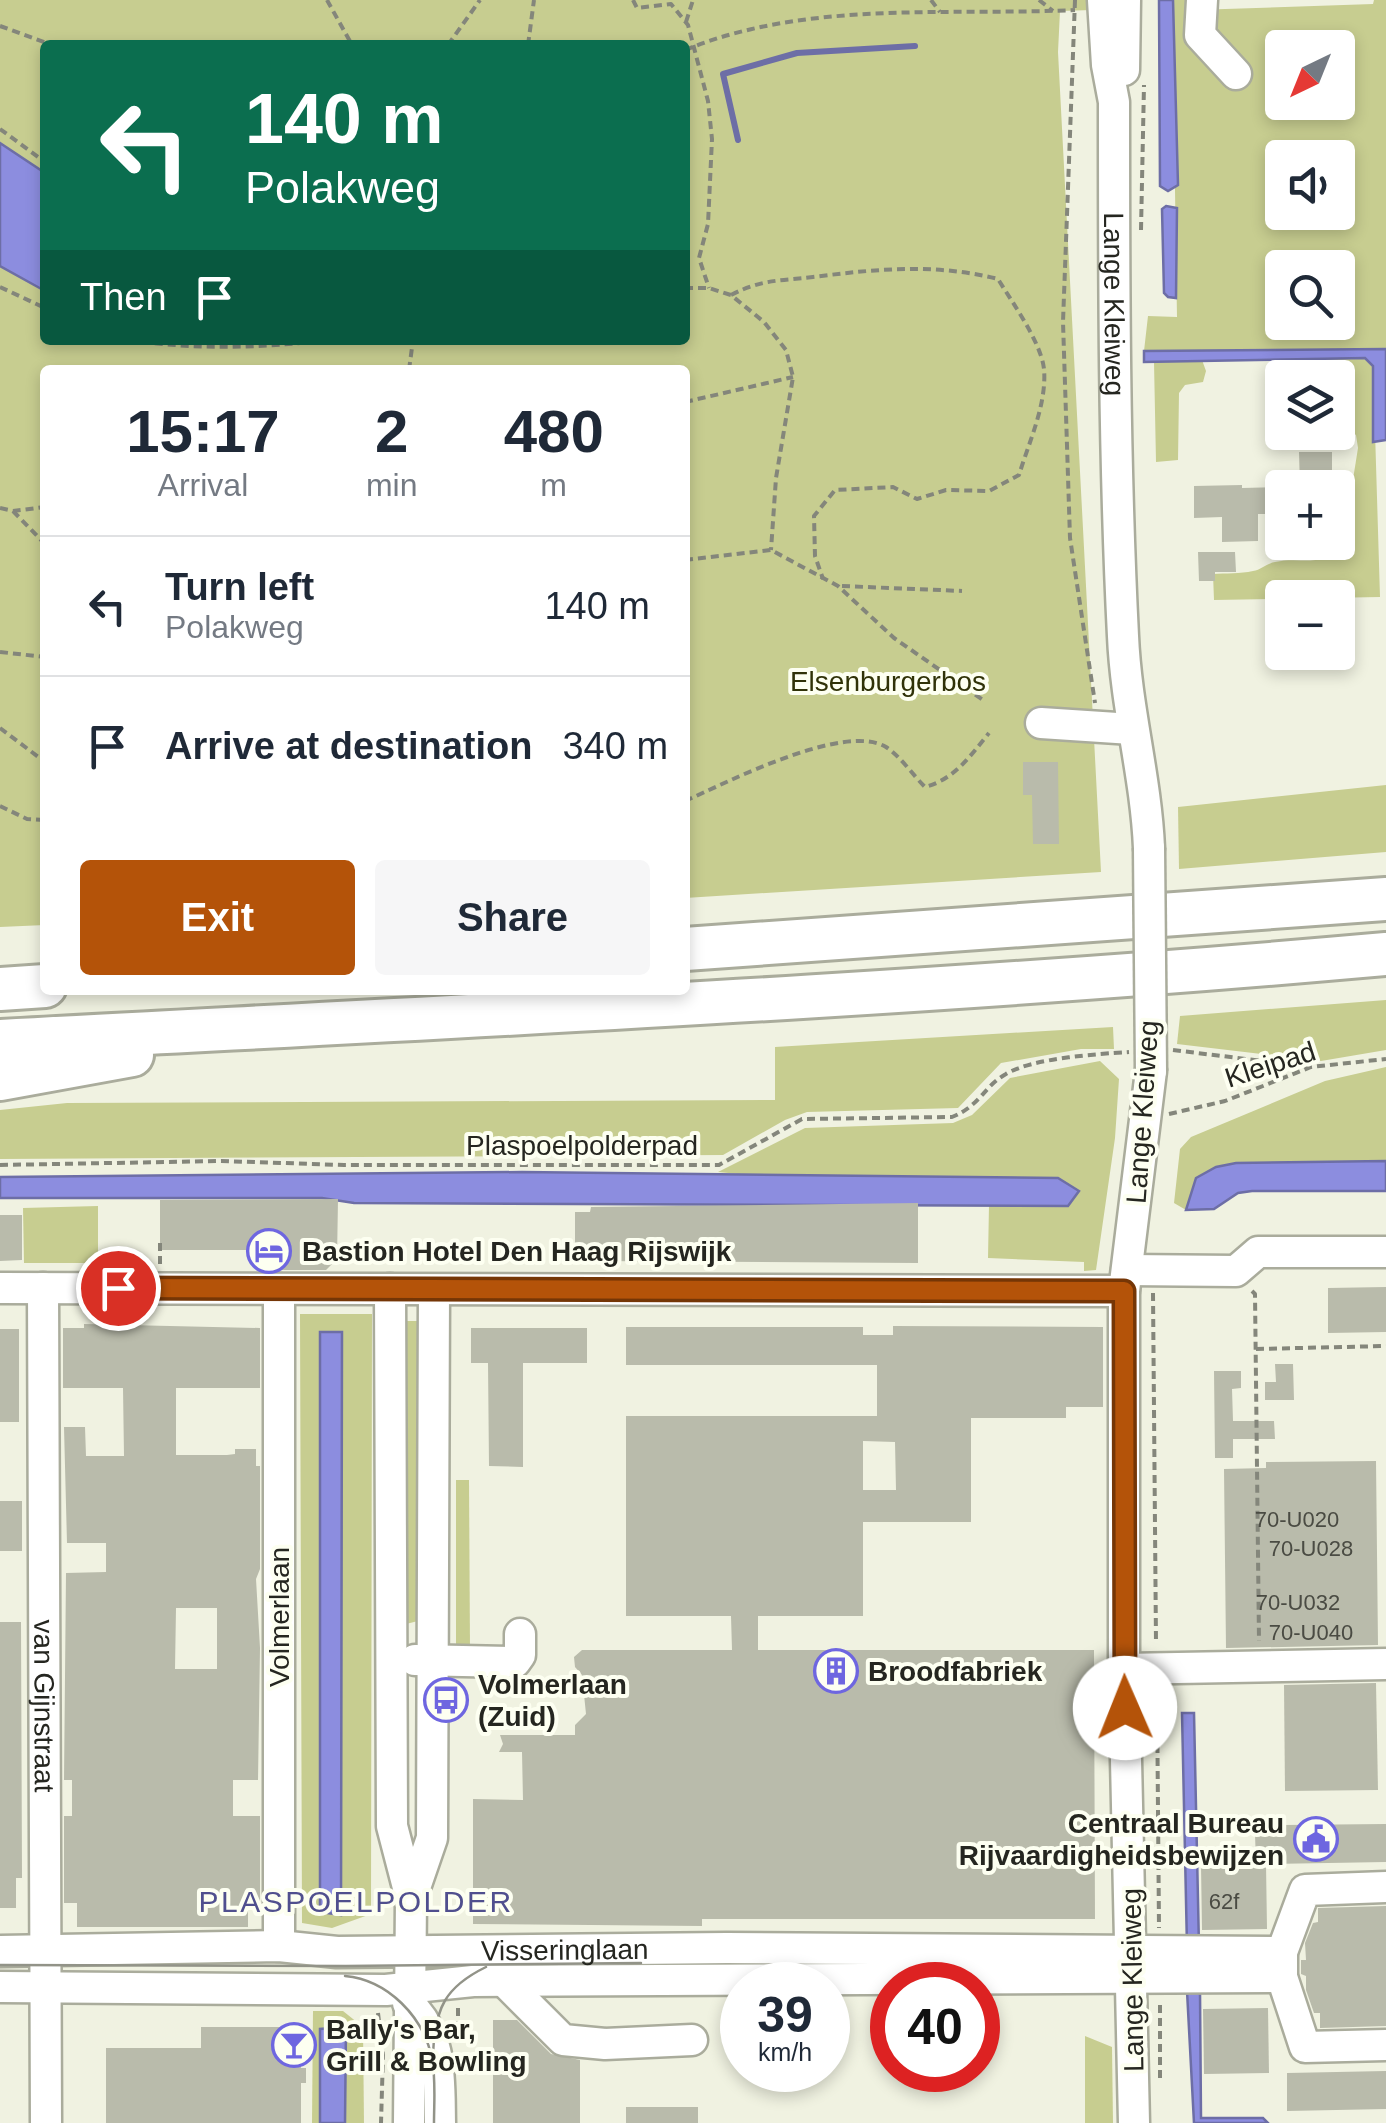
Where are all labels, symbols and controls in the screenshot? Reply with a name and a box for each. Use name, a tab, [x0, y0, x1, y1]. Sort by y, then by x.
north arrow	[1265, 30, 1355, 120]
map controls	[1265, 30, 1355, 670]
icon: left	[80, 80, 210, 210]
text: 140 m	[245, 80, 443, 158]
button: sound	[1265, 140, 1355, 230]
text: Polakweg	[245, 162, 440, 213]
street label: Lange Kleiweg	[1098, 212, 1130, 396]
button: search	[1265, 250, 1355, 340]
icon: arrive	[187, 270, 242, 325]
text: Then	[80, 276, 167, 318]
button: layers	[1265, 360, 1355, 450]
text: 15:17	[126, 398, 280, 465]
text: 2	[375, 398, 408, 465]
text: 480	[504, 398, 604, 465]
text: Arrival	[158, 467, 248, 503]
text: min	[366, 467, 417, 503]
text: m	[540, 467, 567, 503]
button: +	[1265, 470, 1355, 560]
text: Turn left	[165, 566, 314, 608]
icon: left	[80, 579, 135, 634]
button: −	[1265, 580, 1355, 670]
text: 140 m	[544, 585, 650, 627]
text: Polakweg	[165, 609, 304, 645]
park label: Elsenburgerbos	[790, 666, 986, 697]
icon: arrive	[80, 719, 135, 774]
text: Arrive at destination	[165, 725, 532, 767]
text: 340 m	[562, 725, 668, 767]
button: Exit	[80, 860, 355, 975]
button: Share	[375, 860, 650, 975]
street label: Lange Kleiweg	[1121, 1019, 1164, 1205]
street label: Kleipad	[1221, 1035, 1319, 1094]
street label: Plaspoelpolderpad	[466, 1130, 698, 1161]
hotel icon: Bastion Hotel Den Haag Rijswijk	[246, 1228, 292, 1274]
place label: Bastion Hotel Den Haag Rijswijk	[302, 1236, 732, 1267]
pin	[76, 1246, 161, 1331]
icon: arrive	[91, 1261, 146, 1316]
house number: 70-U020	[1255, 1507, 1339, 1532]
house number: 70-U028	[1269, 1536, 1353, 1561]
street label: Volmerlaan	[264, 1547, 295, 1687]
house number: 70-U032	[1256, 1590, 1340, 1615]
street label: van Gijnstraat	[28, 1620, 60, 1793]
house number: 70-U040	[1269, 1620, 1353, 1645]
building icon: Broodfabriek	[813, 1648, 859, 1694]
place label: Broodfabriek	[868, 1656, 1043, 1687]
position arrow	[1073, 1656, 1177, 1760]
place label: Volmerlaan (Zuid)	[478, 1669, 627, 1732]
bus stop icon: Volmerlaan (Zuid)	[423, 1677, 469, 1723]
place label: Centraal Bureau Rijvaardigheidsbewijzen	[959, 1808, 1284, 1871]
public building icon: Centraal Bureau Rijvaardigheidsbewijzen	[1293, 1816, 1339, 1862]
district label: PLASPOELPOLDER	[198, 1885, 514, 1918]
street label: Lange Kleiweg	[1115, 1888, 1150, 2072]
house number: 62f	[1209, 1889, 1240, 1914]
street label: Visseringlaan	[481, 1934, 649, 1967]
speed limit sign: 40	[870, 1962, 1000, 2092]
text: 39	[757, 1987, 813, 2043]
place label: Bally's Bar, Grill & Bowling	[326, 2014, 527, 2077]
bar icon: Bally's Bar, Grill & Bowling	[271, 2022, 317, 2068]
text: km/h	[758, 2038, 812, 2066]

